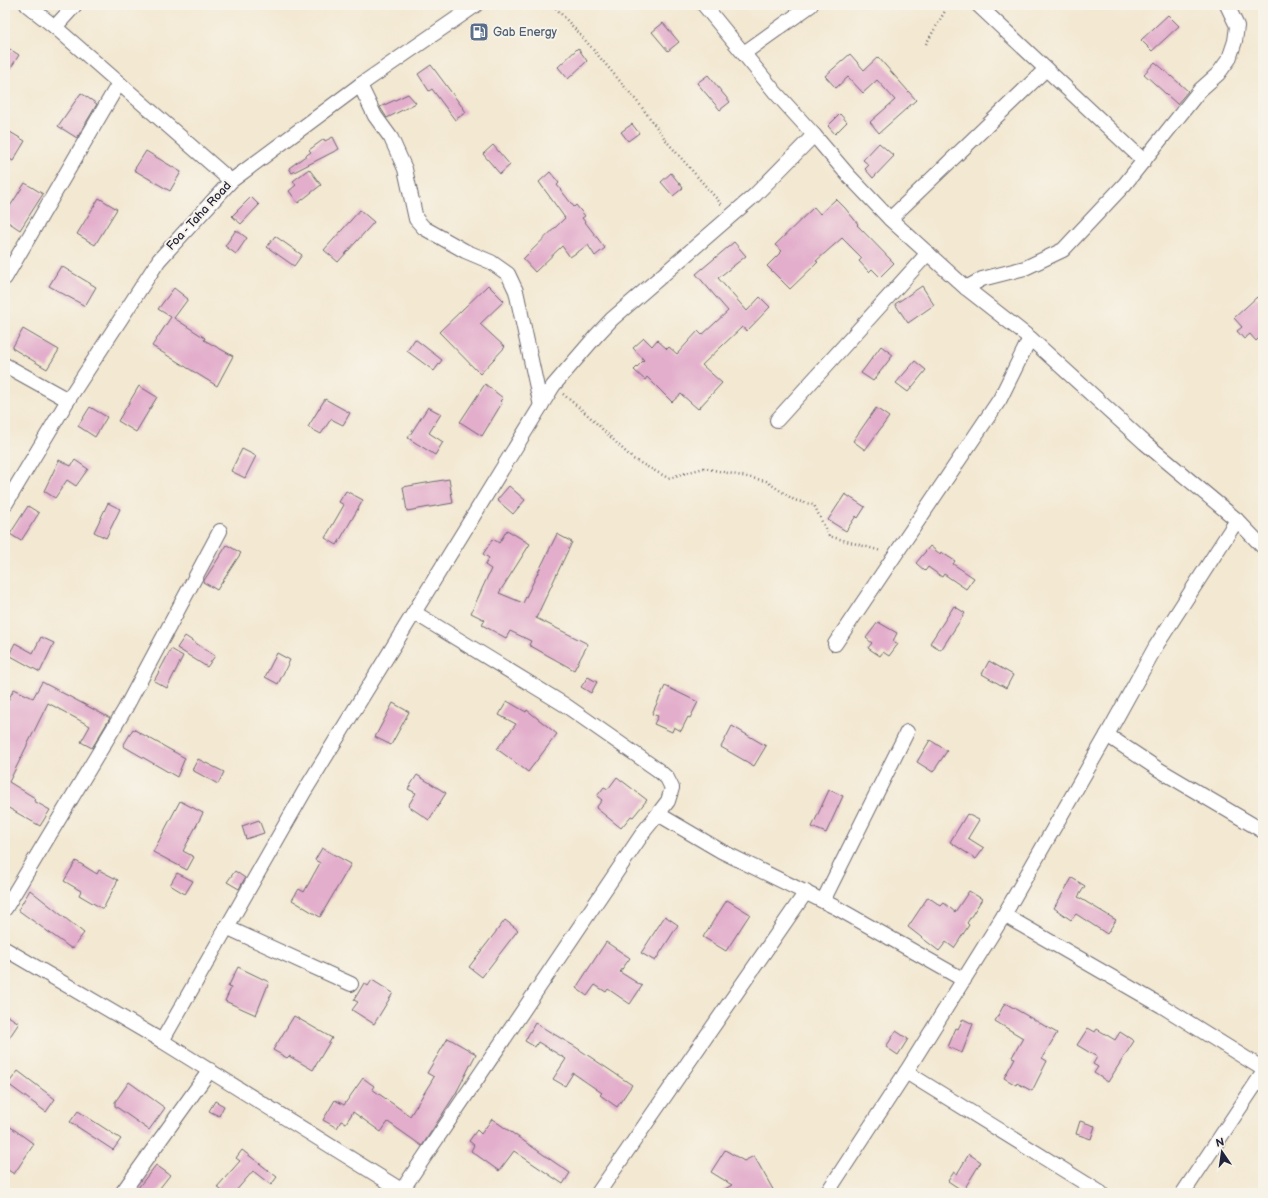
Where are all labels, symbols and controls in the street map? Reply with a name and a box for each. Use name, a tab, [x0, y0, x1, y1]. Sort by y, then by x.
fuel station icon: Gab Energy	[468, 21, 490, 43]
place label: Gab Energy	[493, 25, 558, 40]
street label: Foa - Taha Road	[163, 178, 235, 253]
north arrow	[1202, 1132, 1242, 1172]
text: N	[1214, 1135, 1225, 1150]

